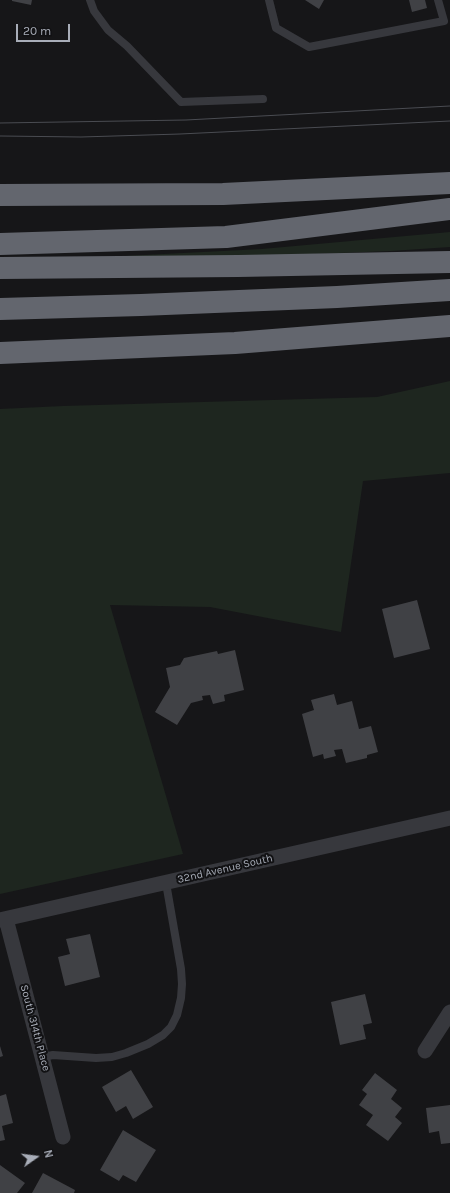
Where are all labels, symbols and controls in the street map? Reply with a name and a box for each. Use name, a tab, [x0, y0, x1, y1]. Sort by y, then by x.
scale bar	[18, 16, 72, 42]
text: 20 m	[23, 24, 51, 38]
street label: 32nd Avenue South	[176, 852, 274, 886]
street label: South 314th Place	[17, 983, 53, 1073]
north arrow	[16, 1137, 56, 1177]
text: N	[41, 1149, 55, 1159]

